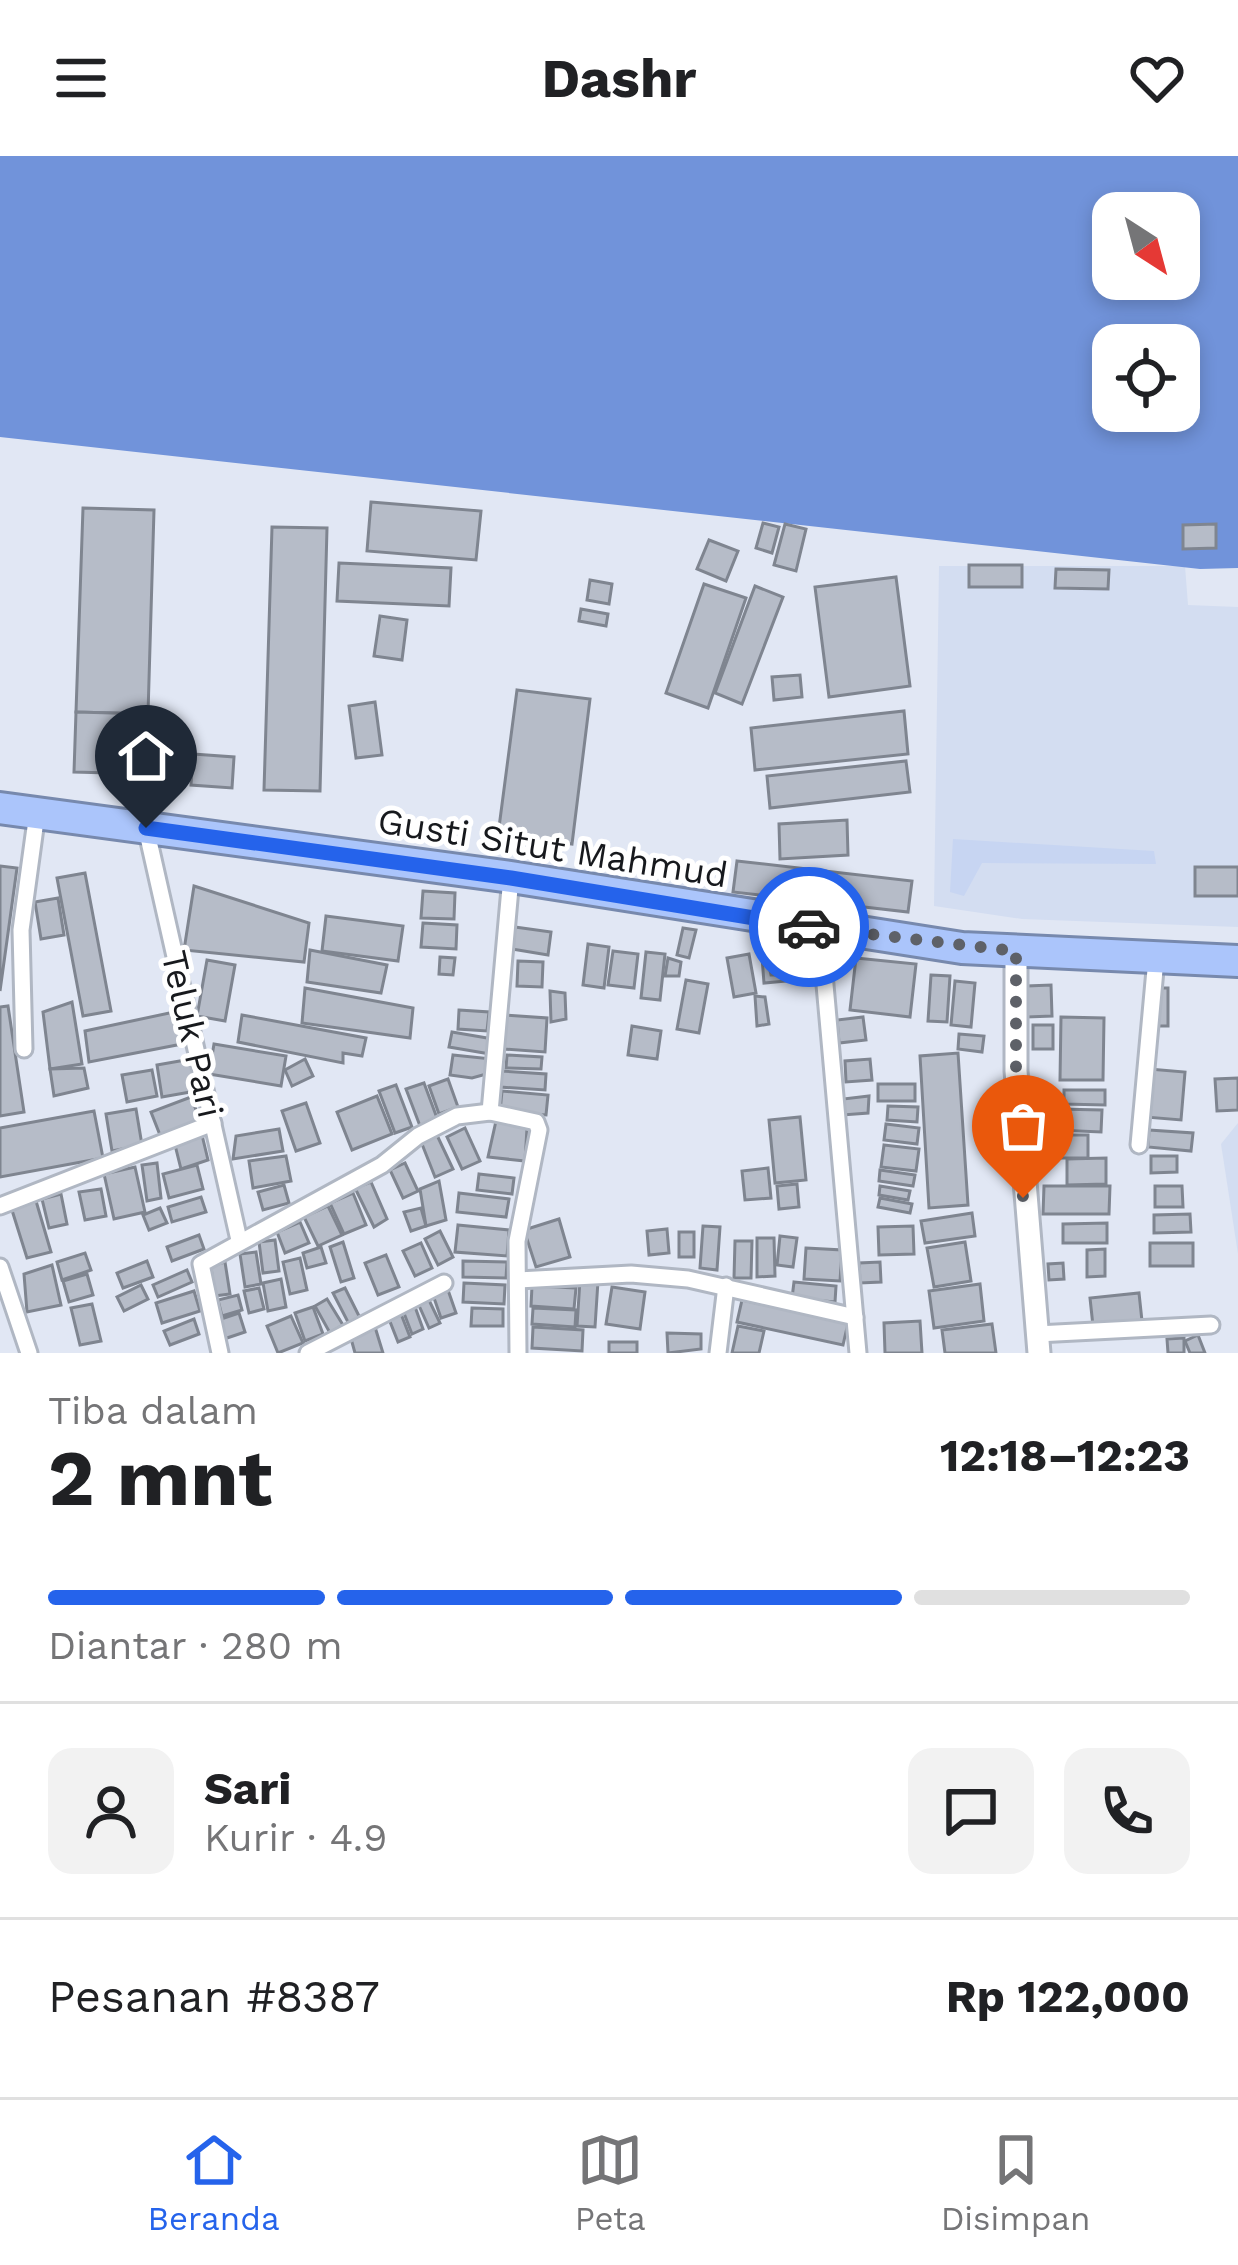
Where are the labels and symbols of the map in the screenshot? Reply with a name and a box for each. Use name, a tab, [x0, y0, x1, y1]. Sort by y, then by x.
north arrow	[1092, 192, 1200, 300]
pin	[95, 705, 197, 828]
street label: Gusti Situt Mahmud	[375, 800, 731, 896]
courier	[749, 867, 869, 987]
street label: Teluk Pari	[152, 947, 232, 1122]
pin	[972, 1075, 1074, 1198]

